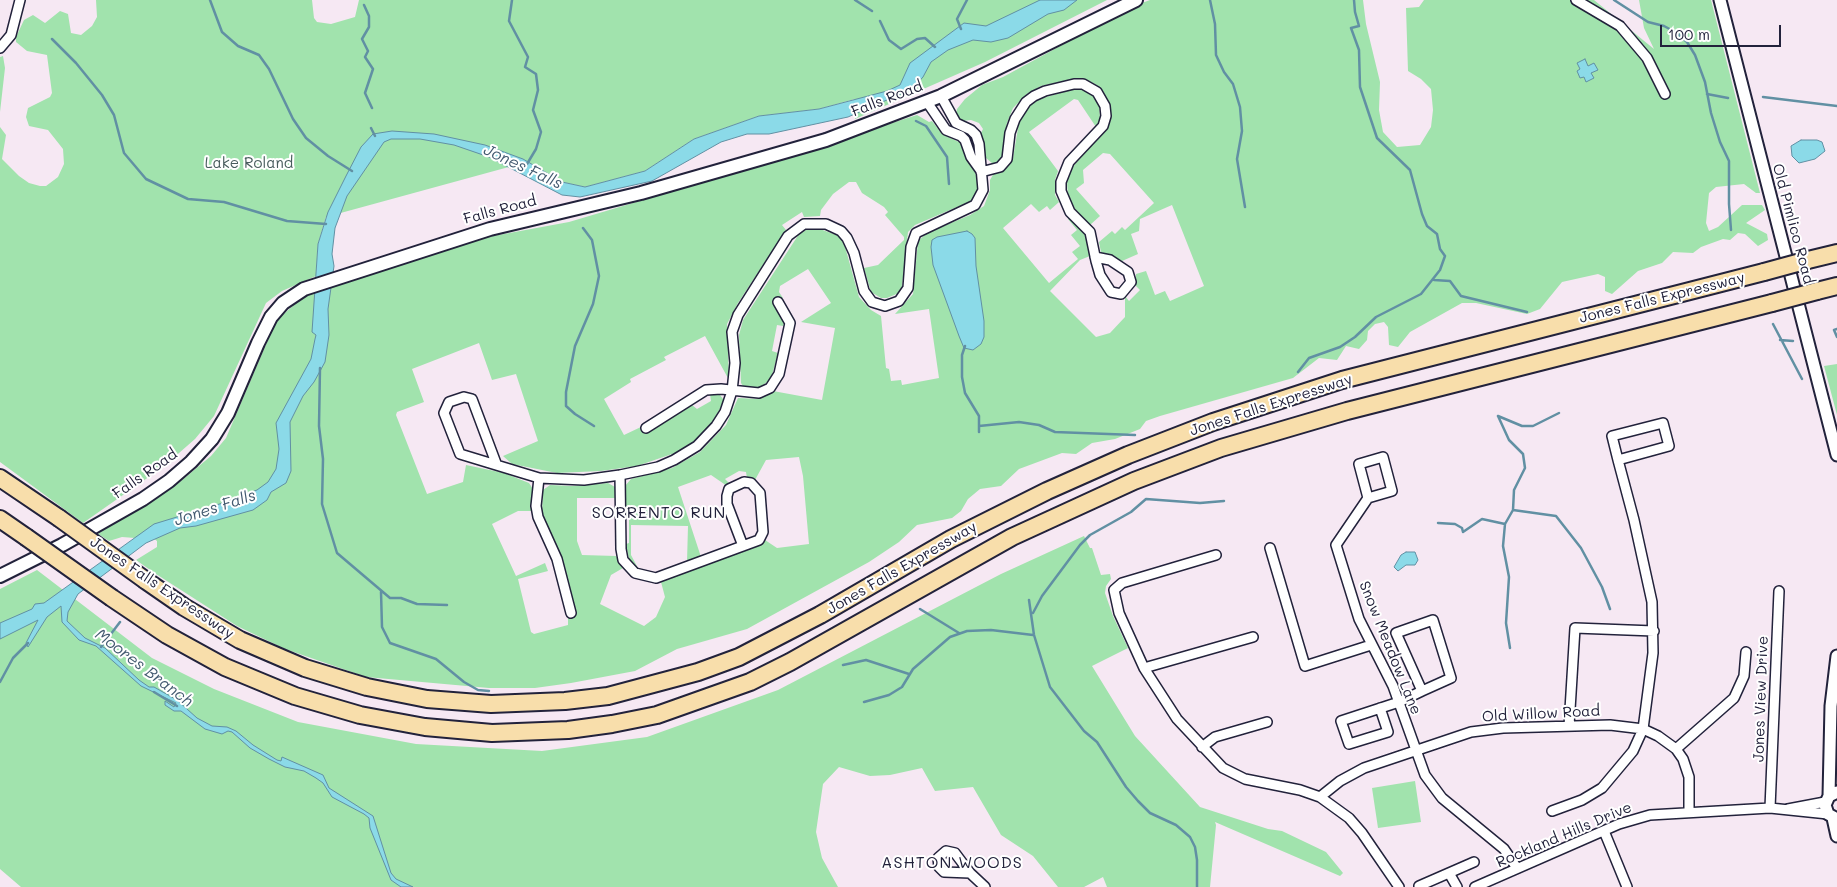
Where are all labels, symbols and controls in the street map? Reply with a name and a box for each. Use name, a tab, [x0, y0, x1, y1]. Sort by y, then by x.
scale bar	[1662, 15, 1783, 47]
text: 100 m	[1668, 24, 1710, 44]
street label: Falls Road	[849, 77, 925, 121]
water label: Jones Falls	[481, 140, 565, 194]
park label: Lake Roland	[205, 154, 293, 172]
street label: Old Pimlico Road	[1768, 162, 1818, 286]
street label: Falls Road	[462, 192, 538, 228]
street label: Jones Falls Expressway	[1577, 269, 1747, 327]
street label: Jones Falls Expressway	[1187, 370, 1355, 440]
street label: Falls Road	[109, 445, 181, 503]
water label: Jones Falls	[172, 486, 258, 530]
district label: SORRENTO RUN	[590, 503, 728, 523]
street label: Jones Falls Expressway	[824, 518, 980, 618]
street label: Jones Falls Expressway	[87, 533, 237, 643]
street label: Snow Meadow Lane	[1355, 579, 1425, 717]
water label: Moores Branch	[91, 625, 197, 711]
street label: Jones View Drive	[1750, 636, 1772, 762]
street label: Old Willow Road	[1482, 702, 1600, 726]
street label: Rockland Hills Drive	[1493, 798, 1635, 872]
district label: ASHTON WOODS	[880, 853, 1024, 873]

